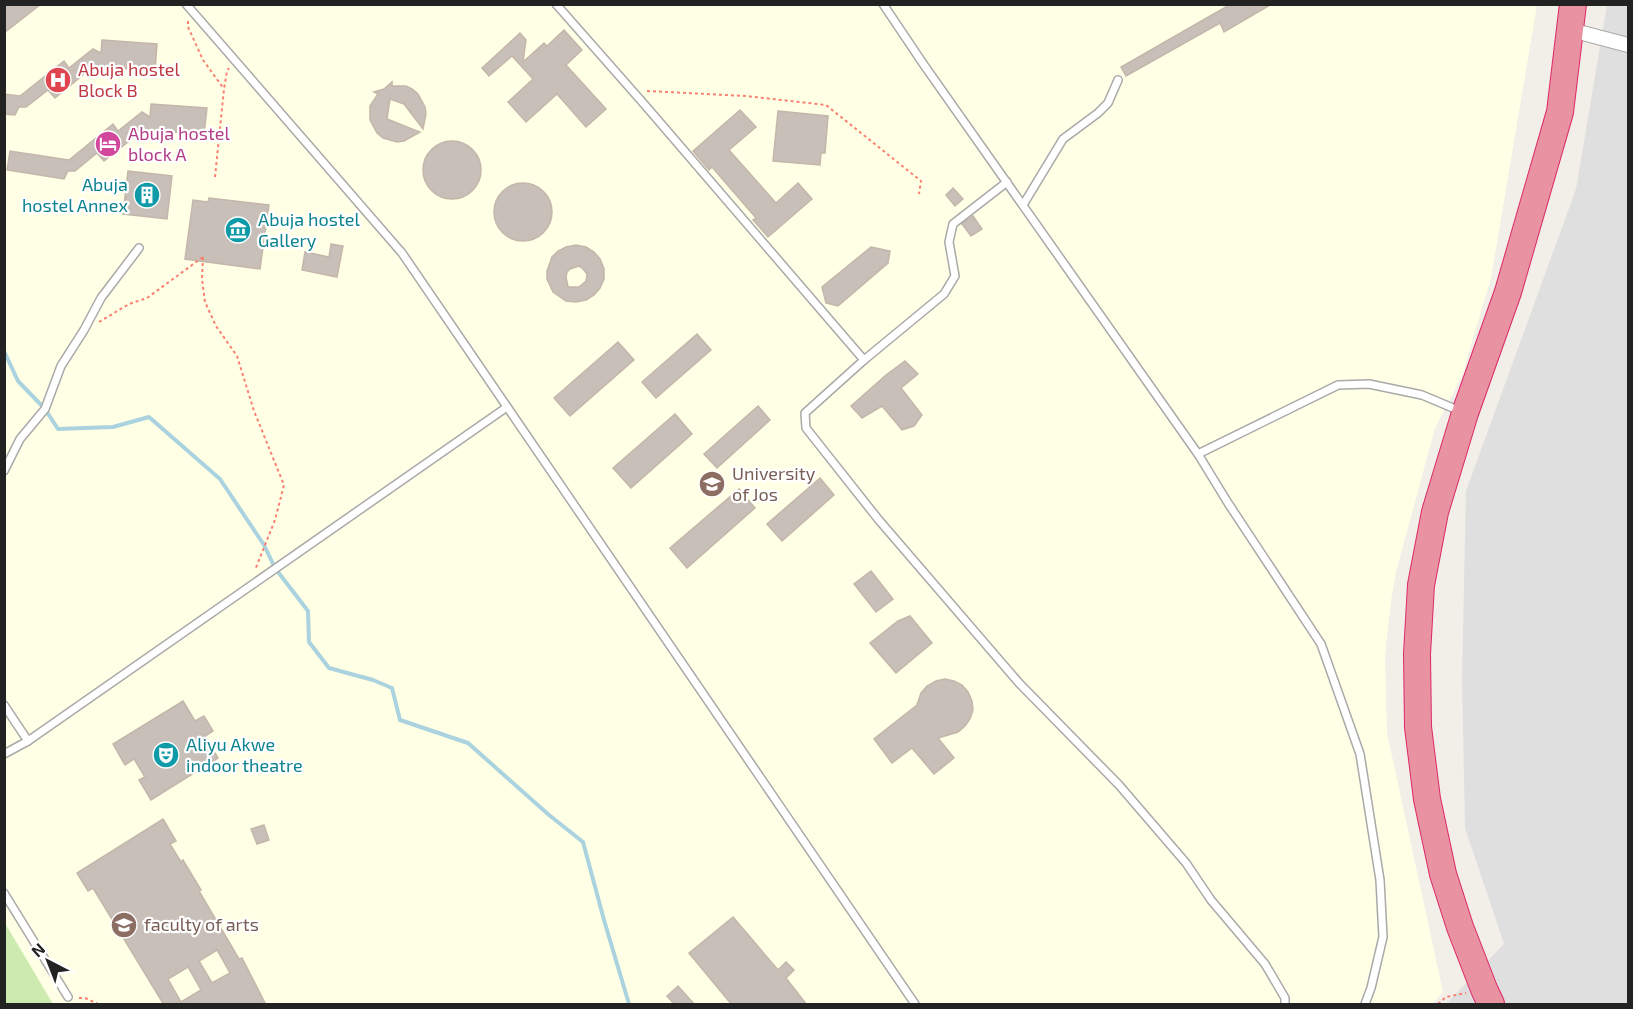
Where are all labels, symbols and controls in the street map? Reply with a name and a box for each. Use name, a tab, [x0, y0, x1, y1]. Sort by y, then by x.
place label: Abuja hostel Block B	[78, 58, 180, 101]
hospital icon: Abuja hostel Block B	[43, 65, 73, 95]
place label: Abuja hostel block A	[128, 122, 230, 165]
hotel icon: Abuja hostel block A	[93, 129, 123, 159]
place label: Abuja hostel Annex	[22, 173, 128, 216]
building icon: Abuja hostel Annex	[132, 180, 162, 210]
place label: Abuja hostel Gallery	[258, 208, 360, 251]
museum icon: Abuja hostel Gallery	[223, 215, 253, 245]
place label: University of Jos	[732, 462, 816, 505]
school or university icon: University of Jos	[697, 469, 727, 499]
place label: Aliyu Akwe indoor theatre	[186, 733, 303, 776]
theatre icon: Aliyu Akwe indoor theatre	[151, 740, 181, 770]
school or university icon: faculty of arts	[109, 910, 139, 940]
place label: faculty of arts	[144, 913, 259, 935]
north arrow	[18, 931, 78, 991]
text: N	[27, 939, 48, 960]

